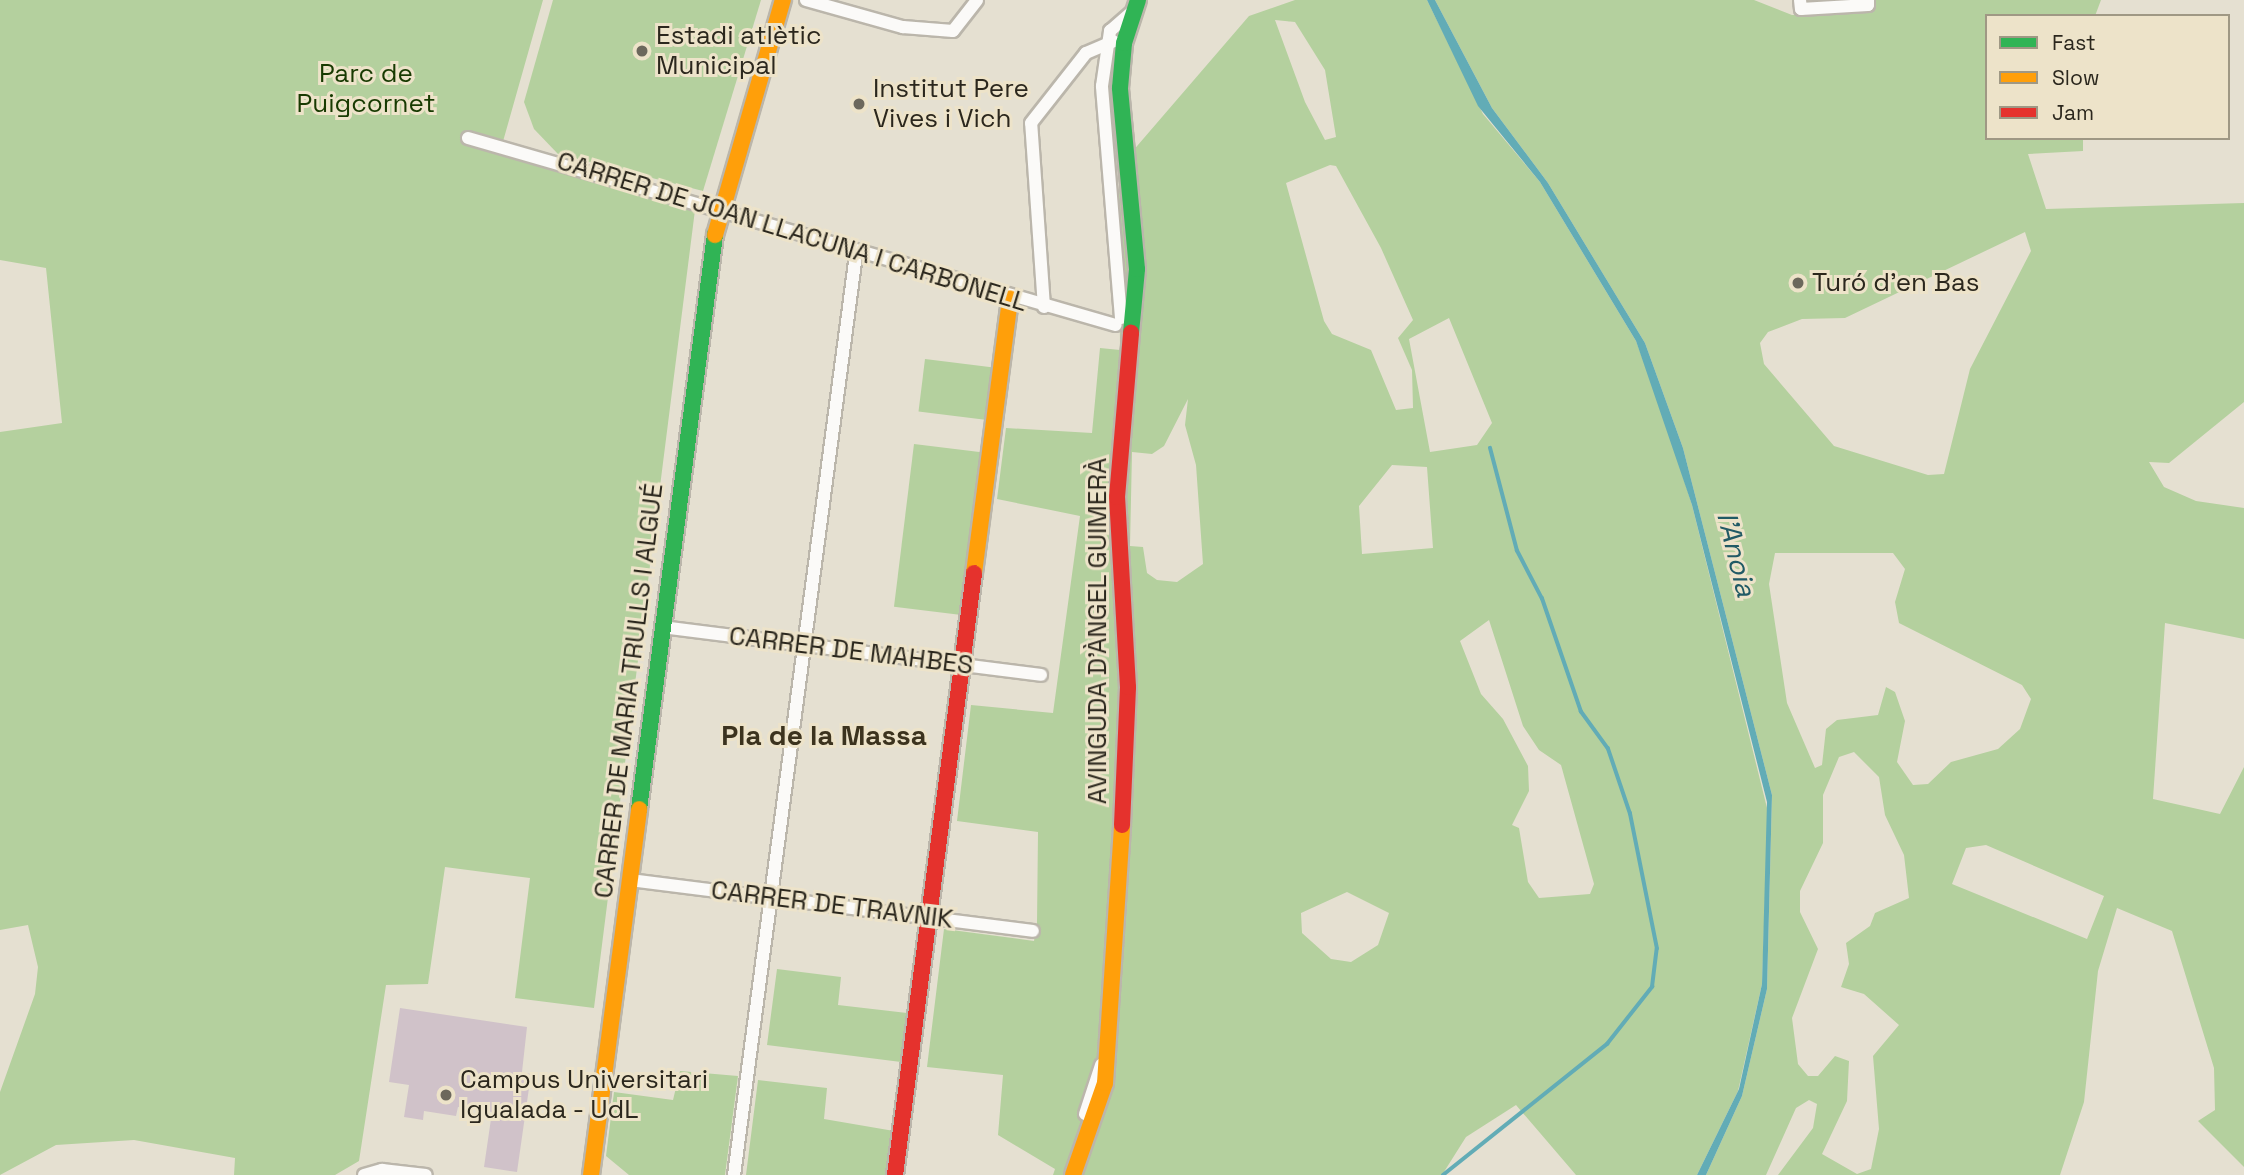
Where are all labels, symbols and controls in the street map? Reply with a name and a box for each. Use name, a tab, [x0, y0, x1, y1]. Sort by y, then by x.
legend	[1985, 14, 2230, 140]
place label: Estadi atlètic Municipal	[656, 20, 822, 82]
text: Fast	[2052, 29, 2096, 56]
marker: Estadi atlètic Municipal	[634, 43, 650, 59]
park label: Parc de Puigcornet	[297, 58, 435, 119]
text: Slow	[2052, 64, 2100, 91]
place label: Institut Pere Vives i Vich	[873, 73, 1029, 134]
marker: Institut Pere Vives i Vich	[851, 96, 867, 112]
text: Jam	[2052, 99, 2094, 126]
street label: CARRER DE JOAN LLACUNA I CARBONELL	[553, 145, 1031, 319]
place label: Turó d'en Bas	[1812, 267, 1979, 299]
marker: Turó d'en Bas	[1790, 275, 1806, 291]
street label: AVINGUDA D'ÀNGEL GUIMERÀ	[1082, 457, 1114, 805]
street label: CARRER DE MARIA TRULLS I ALGUÉ	[588, 481, 670, 901]
water label: l'Anoia	[1710, 508, 1764, 600]
street label: CARRER DE MAHBES	[727, 621, 975, 681]
district label: Pla de la Massa	[721, 718, 927, 752]
street label: CARRER DE TRAVNIK	[709, 875, 955, 935]
place label: Campus Universitari Igualada - UdL	[460, 1064, 708, 1126]
marker: Campus Universitari Igualada - UdL	[438, 1087, 454, 1103]

